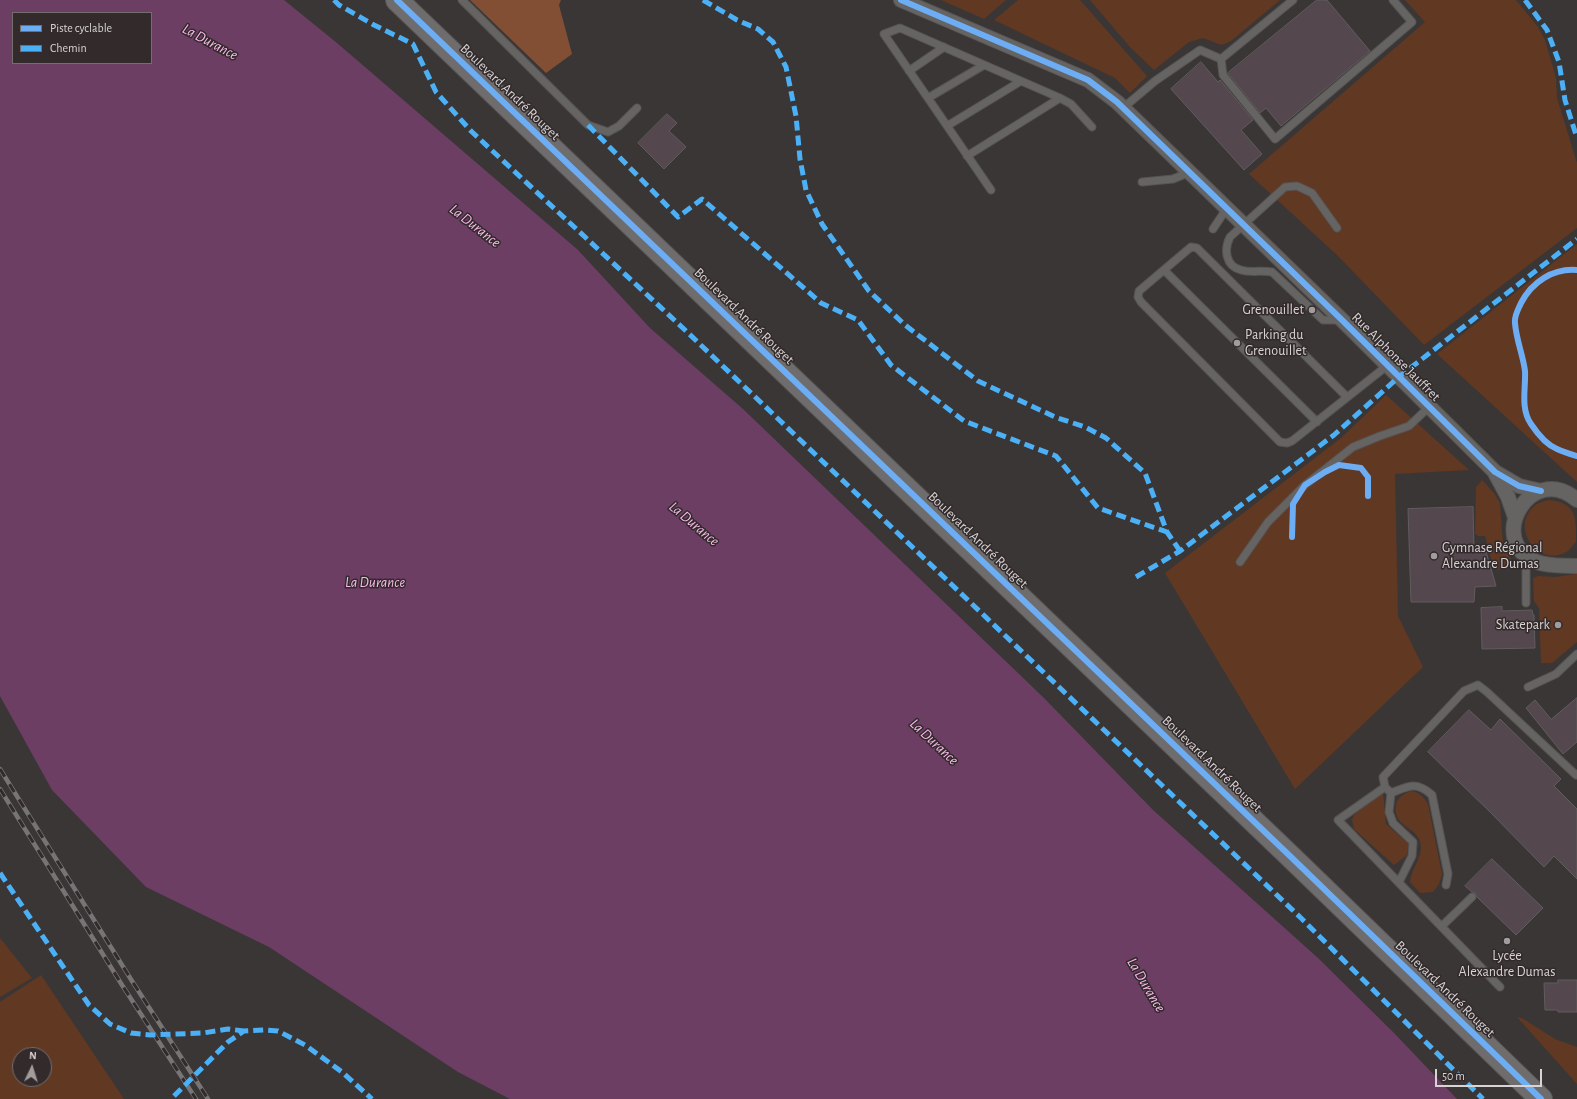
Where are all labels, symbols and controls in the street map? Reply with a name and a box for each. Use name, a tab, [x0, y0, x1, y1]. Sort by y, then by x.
legend	[12, 12, 152, 64]
water label: La Durance	[179, 20, 241, 64]
text: Piste cyclable	[50, 22, 112, 34]
street label: Boulevard André Rouget	[457, 40, 563, 144]
text: Chemin	[50, 42, 87, 54]
water label: La Durance	[446, 200, 504, 252]
street label: Boulevard André Rouget	[691, 264, 797, 368]
place label: Grenouillet	[1242, 302, 1304, 318]
marker: Grenouillet	[1307, 305, 1317, 315]
street label: Rue Alphonse Jauffret	[1348, 309, 1444, 405]
place label: Parking du Grenouillet	[1245, 327, 1307, 360]
marker: Parking du Grenouillet	[1232, 338, 1242, 348]
street label: Boulevard André Rouget	[925, 488, 1031, 592]
water label: La Durance	[665, 498, 723, 550]
place label: Gymnase Régional Alexandre Dumas	[1442, 540, 1542, 572]
marker: Gymnase Régional Alexandre Dumas	[1429, 551, 1439, 561]
water label: La Durance	[345, 573, 405, 591]
place label: Skatepark	[1496, 617, 1550, 633]
marker: Skatepark	[1553, 620, 1563, 630]
street label: Boulevard André Rouget	[1159, 712, 1265, 816]
water label: La Durance	[906, 715, 962, 769]
marker: Lycée Alexandre Dumas	[1502, 936, 1512, 946]
street label: Boulevard André Rouget	[1392, 937, 1498, 1041]
place label: Lycée Alexandre Dumas	[1459, 948, 1555, 980]
water label: La Durance	[1123, 955, 1169, 1015]
north arrow	[12, 1047, 52, 1087]
text: N	[29, 1050, 37, 1061]
scale bar	[1437, 1061, 1544, 1087]
text: 50 m	[1442, 1070, 1465, 1082]

